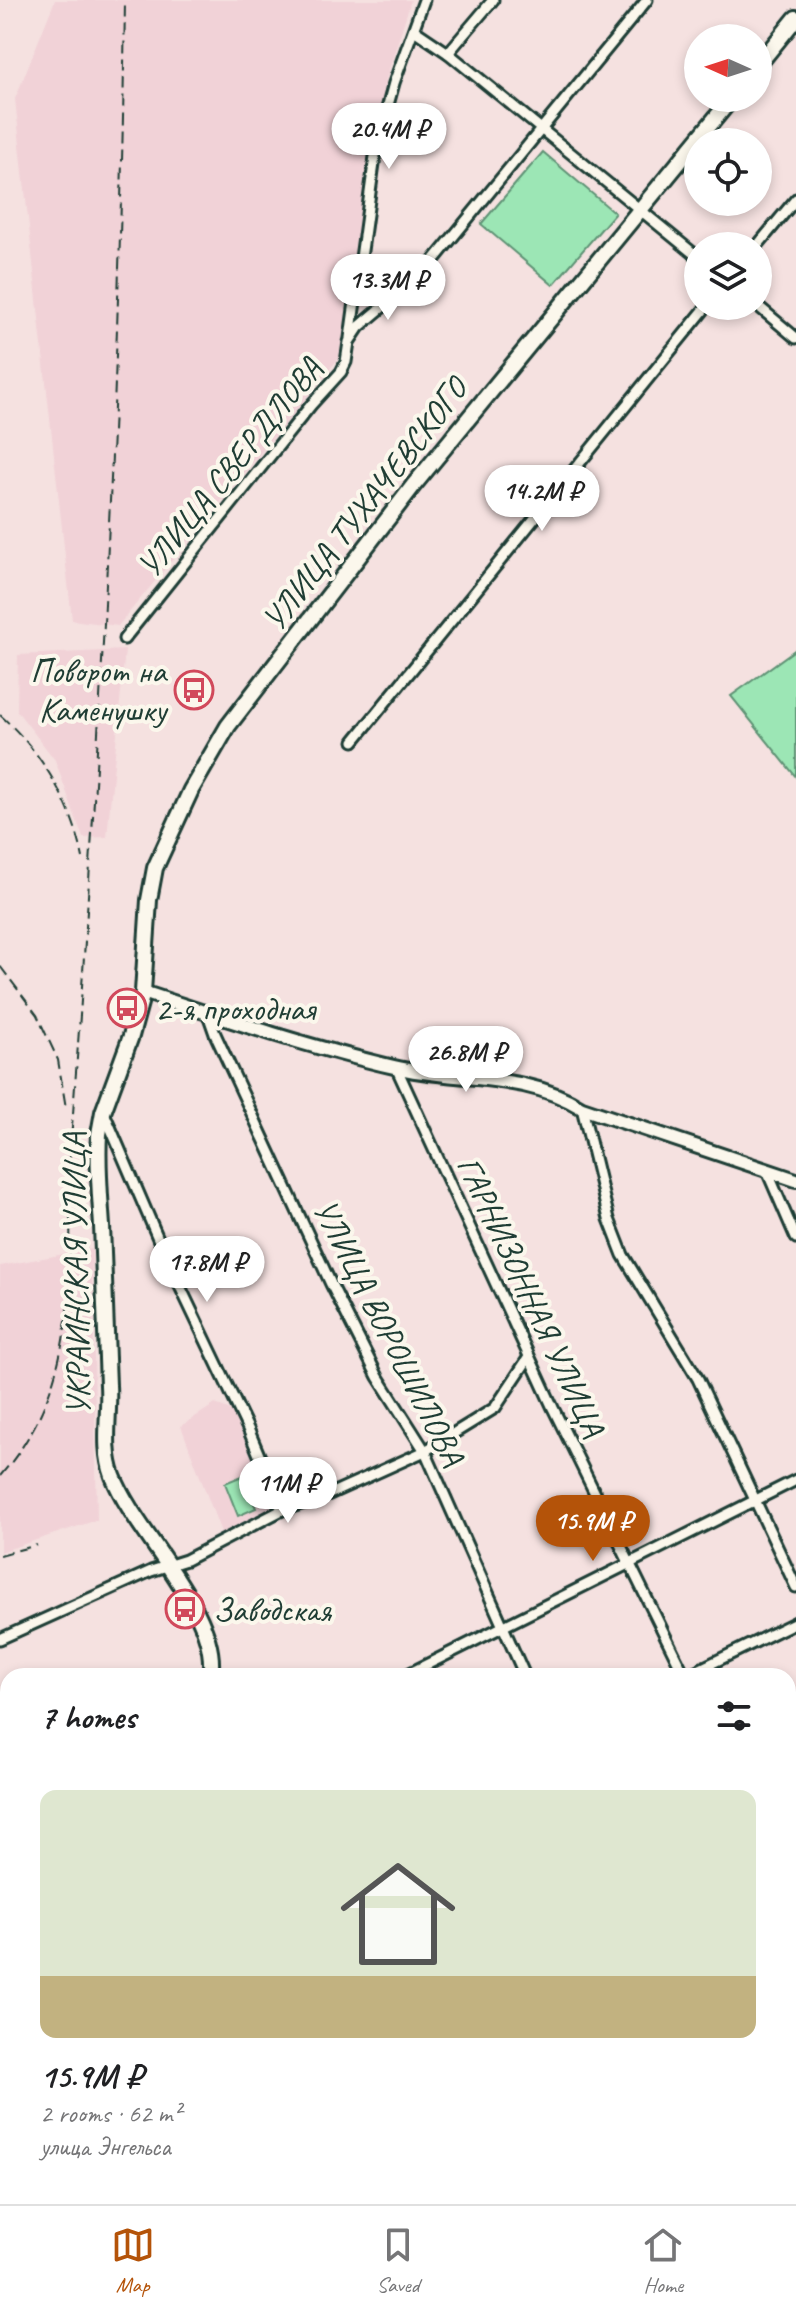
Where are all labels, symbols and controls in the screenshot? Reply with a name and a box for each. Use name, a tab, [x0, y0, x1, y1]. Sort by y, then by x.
north arrow	[684, 24, 772, 112]
map controls	[684, 24, 772, 320]
pin: 20.4M ₽	[315, 103, 463, 171]
text: 20.4M ₽	[350, 112, 428, 145]
button: locate	[684, 128, 772, 216]
button: layers	[684, 232, 772, 320]
pin: 13.3M ₽	[314, 254, 462, 322]
text: 13.3M ₽	[349, 263, 427, 296]
street label: УЛИЦА СВЕРДЛОВА	[127, 348, 332, 586]
street label: УЛИЦА ТУХАЧЕВСКОГО	[252, 367, 479, 640]
pin: 14.2M ₽	[468, 465, 616, 533]
text: 14.2M ₽	[503, 474, 581, 507]
place label: Поворот на Каменушку	[30, 649, 168, 731]
bus stop icon: Поворот на Каменушку	[173, 669, 215, 711]
bus stop icon: 2-я проходная	[106, 987, 148, 1029]
place label: 2-я проходная	[155, 987, 317, 1030]
pin: 26.8M ₽	[392, 1026, 540, 1094]
text: 26.8M ₽	[426, 1035, 506, 1068]
street label: УКРАИНСКАЯ УЛИЦА	[52, 1131, 99, 1416]
street label: ГАРНИЗОННАЯ УЛИЦА	[448, 1149, 616, 1444]
street label: УЛИЦА ВОРОШИЛОВА	[304, 1192, 476, 1473]
pin: 17.8M ₽	[133, 1236, 281, 1304]
text: 17.8M ₽	[168, 1245, 246, 1278]
pin: 11M ₽	[232, 1457, 344, 1525]
text: 11M ₽	[257, 1466, 319, 1499]
pin: 15.9M ₽	[519, 1495, 667, 1563]
text: 15.9M ₽	[554, 1504, 632, 1537]
bus stop icon: Заводская	[164, 1588, 206, 1630]
place label: Заводская	[213, 1588, 333, 1631]
icon: filters	[712, 1694, 756, 1738]
text: 7 homes	[40, 1695, 136, 1738]
icon: home	[326, 1842, 470, 1986]
text: 15.9M ₽	[40, 2054, 142, 2097]
text: 2 rooms · 62 m²	[40, 2097, 181, 2130]
text: улица Энгельса	[40, 2130, 171, 2163]
tab: Map	[111, 2223, 155, 2299]
tab: Saved	[376, 2223, 420, 2299]
tab: Home	[641, 2223, 685, 2299]

